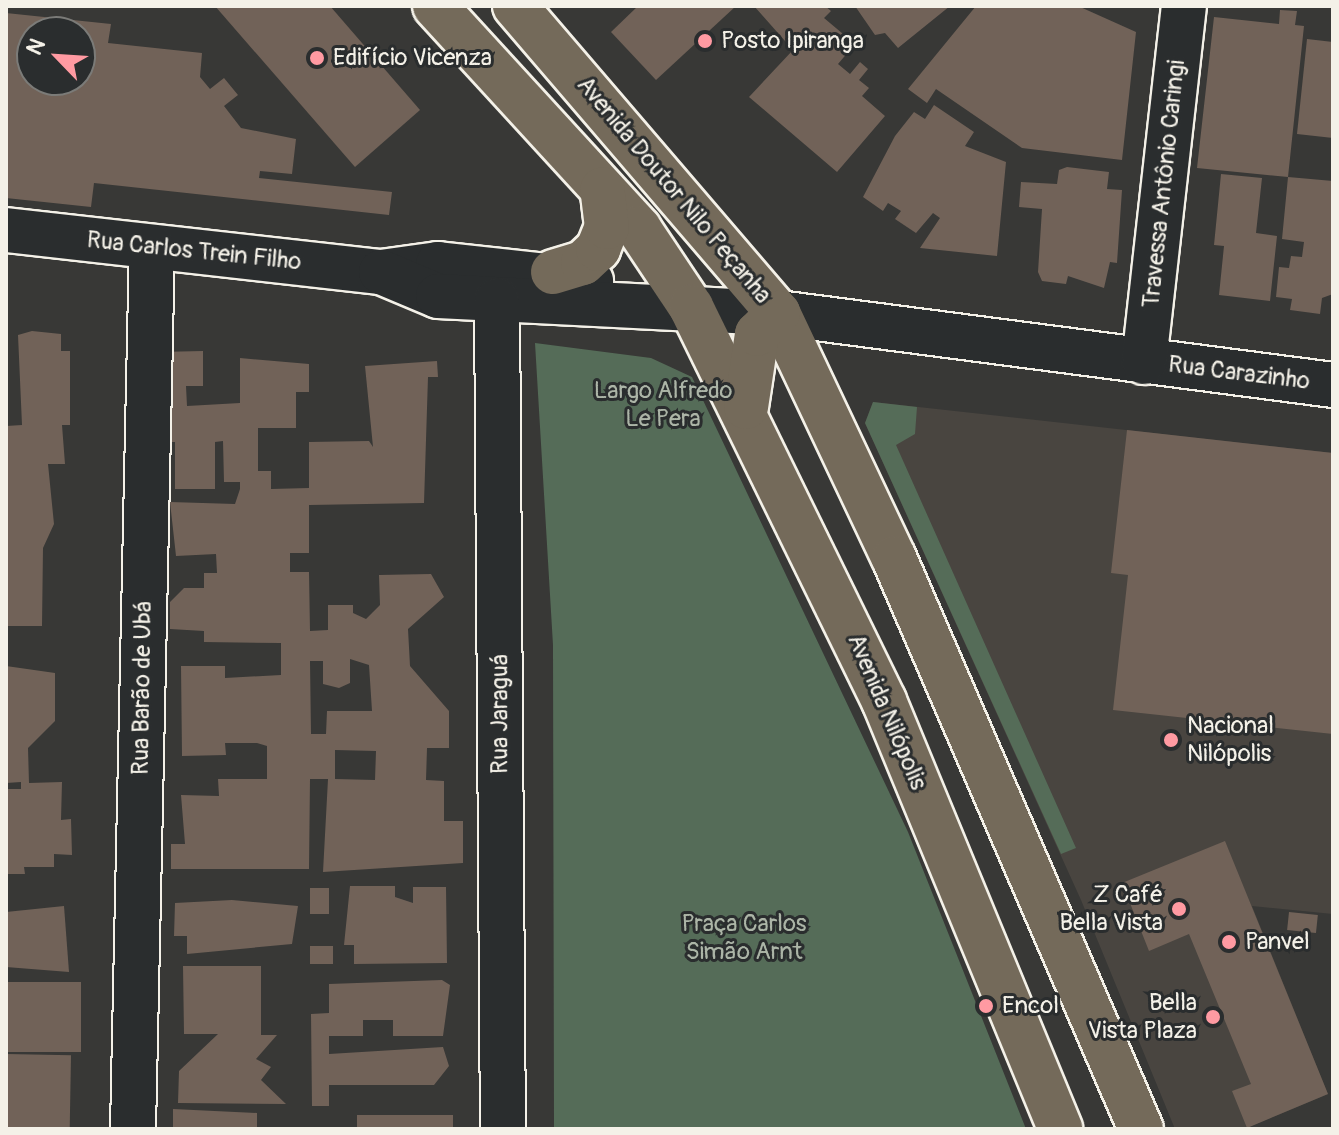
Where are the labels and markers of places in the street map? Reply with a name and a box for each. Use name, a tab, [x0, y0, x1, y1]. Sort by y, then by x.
place label: Posto Ipiranga	[721, 27, 864, 55]
marker: Posto Ipiranga	[696, 32, 714, 50]
place label: Edifício Vicenza	[333, 44, 492, 72]
marker: Edifício Vicenza	[308, 49, 326, 67]
place label: Nacional Nilópolis	[1187, 712, 1274, 768]
marker: Nacional Nilópolis	[1162, 731, 1180, 749]
place label: Z Café Bella Vista	[1060, 881, 1163, 937]
marker: Z Café Bella Vista	[1170, 900, 1188, 918]
place label: Panvel	[1245, 928, 1310, 956]
marker: Panvel	[1220, 933, 1238, 951]
place label: Bella Vista Plaza	[1088, 989, 1197, 1045]
place label: Encol	[1002, 992, 1059, 1020]
marker: Encol	[977, 997, 995, 1015]
marker: Bella Vista Plaza	[1204, 1008, 1222, 1026]

